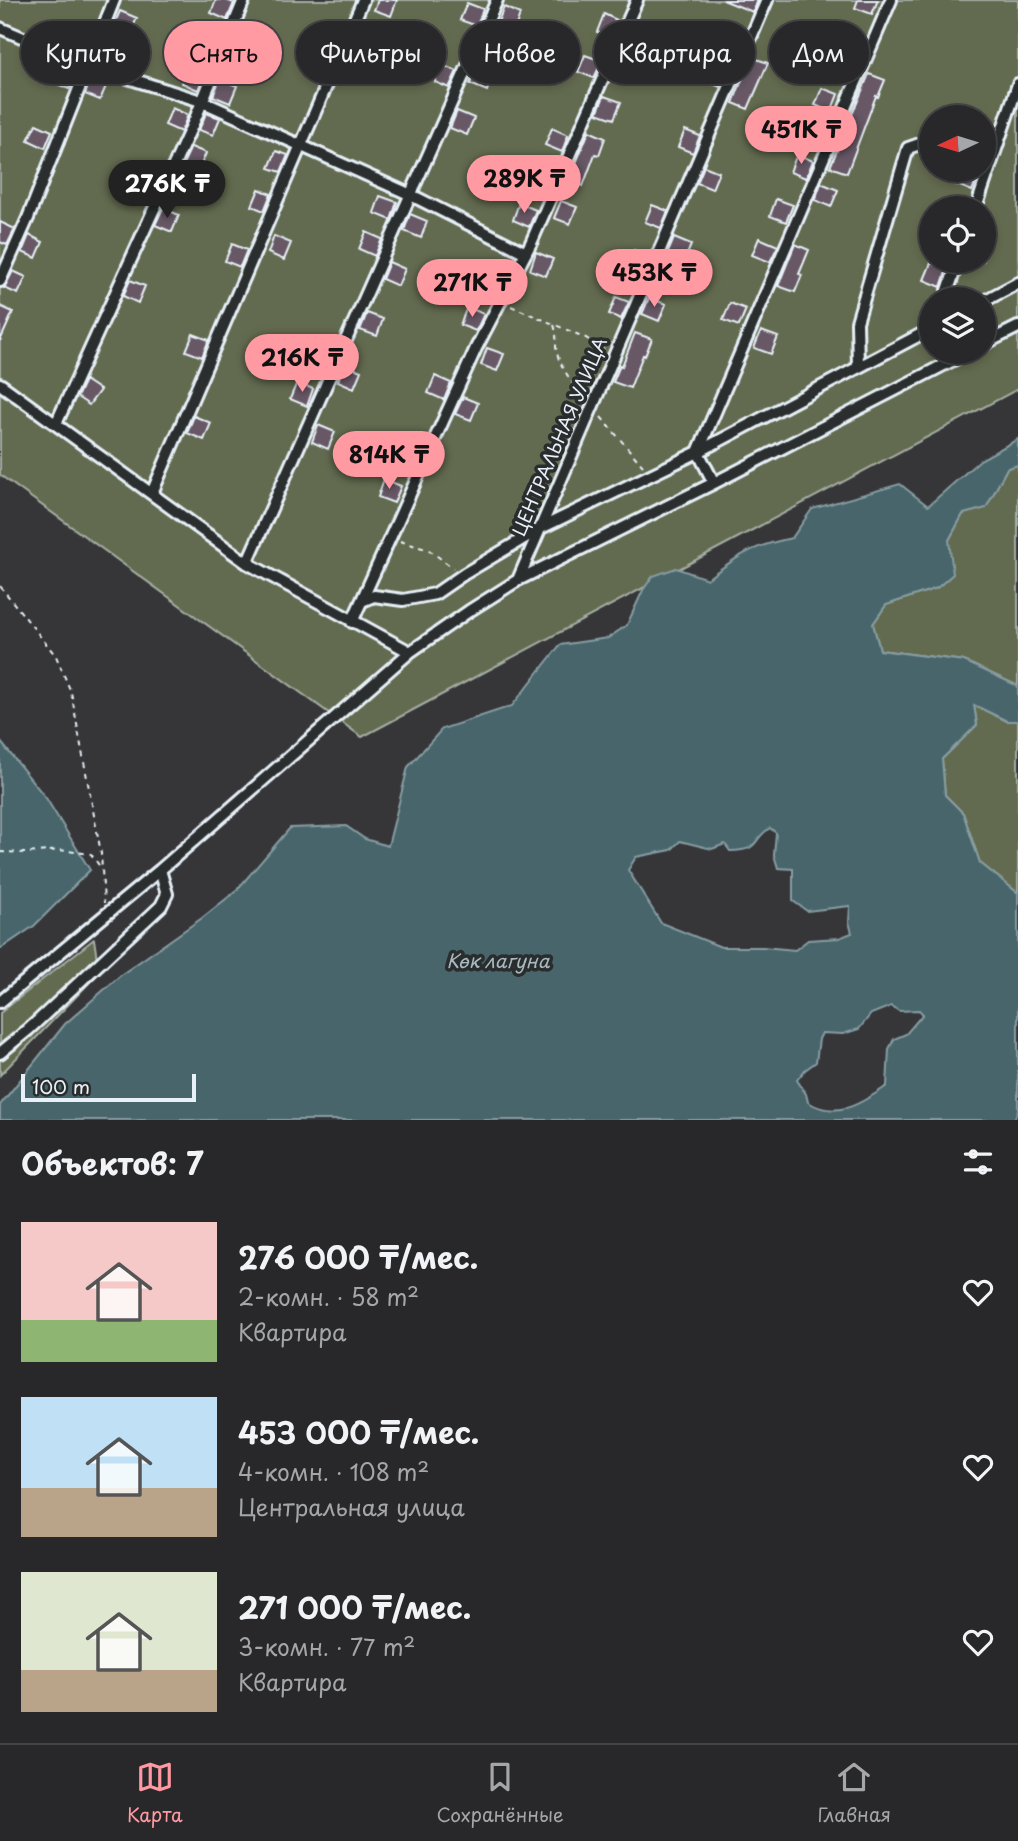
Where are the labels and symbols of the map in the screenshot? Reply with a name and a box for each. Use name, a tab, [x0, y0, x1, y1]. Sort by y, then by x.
north arrow	[919, 105, 996, 182]
pin: 451K ₸	[744, 106, 858, 166]
pin: 289K ₸	[467, 156, 581, 215]
pin: 276K ₸	[110, 160, 224, 220]
pin: 453K ₸	[597, 250, 711, 309]
pin: 271K ₸	[415, 260, 529, 319]
street label: ЦЕНТРАЛЬНАЯ УЛИЦА	[504, 333, 613, 540]
pin: 216K ₸	[245, 334, 359, 394]
pin: 814K ₸	[332, 432, 446, 491]
water label: Көк лагуна	[447, 946, 551, 974]
scale bar	[21, 1071, 196, 1103]

